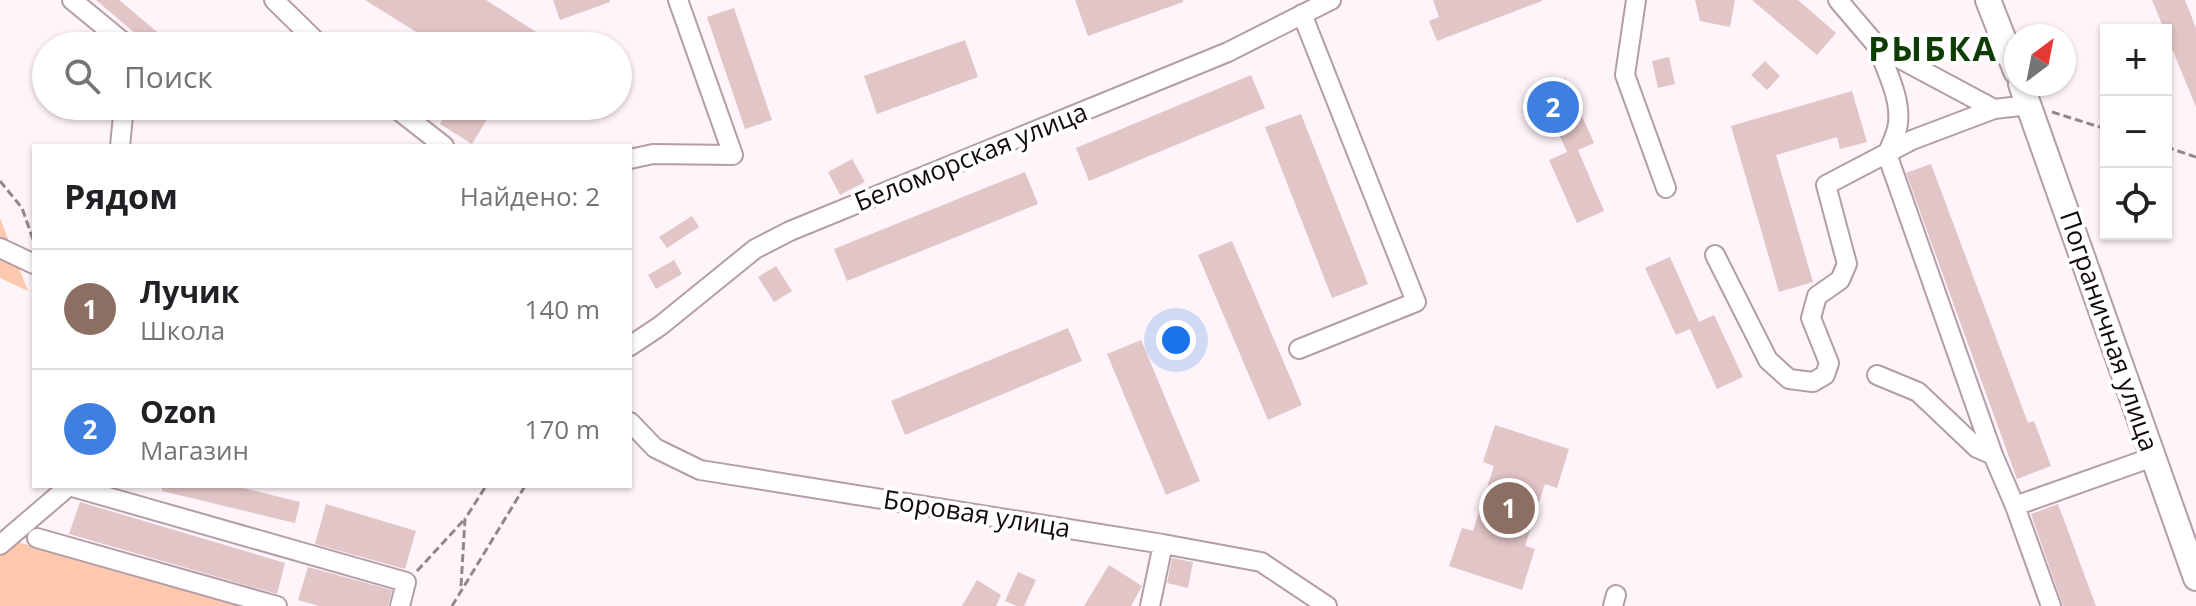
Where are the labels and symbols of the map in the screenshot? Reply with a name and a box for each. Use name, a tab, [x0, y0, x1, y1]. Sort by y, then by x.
north arrow	[2004, 24, 2076, 96]
district label: РЫБКА	[1868, 25, 1998, 71]
pin: 2	[1527, 77, 1579, 137]
street label: Беломорская улица	[849, 93, 1092, 219]
street label: Пограничная улица	[2052, 206, 2168, 456]
your location	[1156, 320, 1196, 360]
pin: 1	[1483, 478, 1535, 538]
street label: Боровая улица	[881, 480, 1073, 546]

